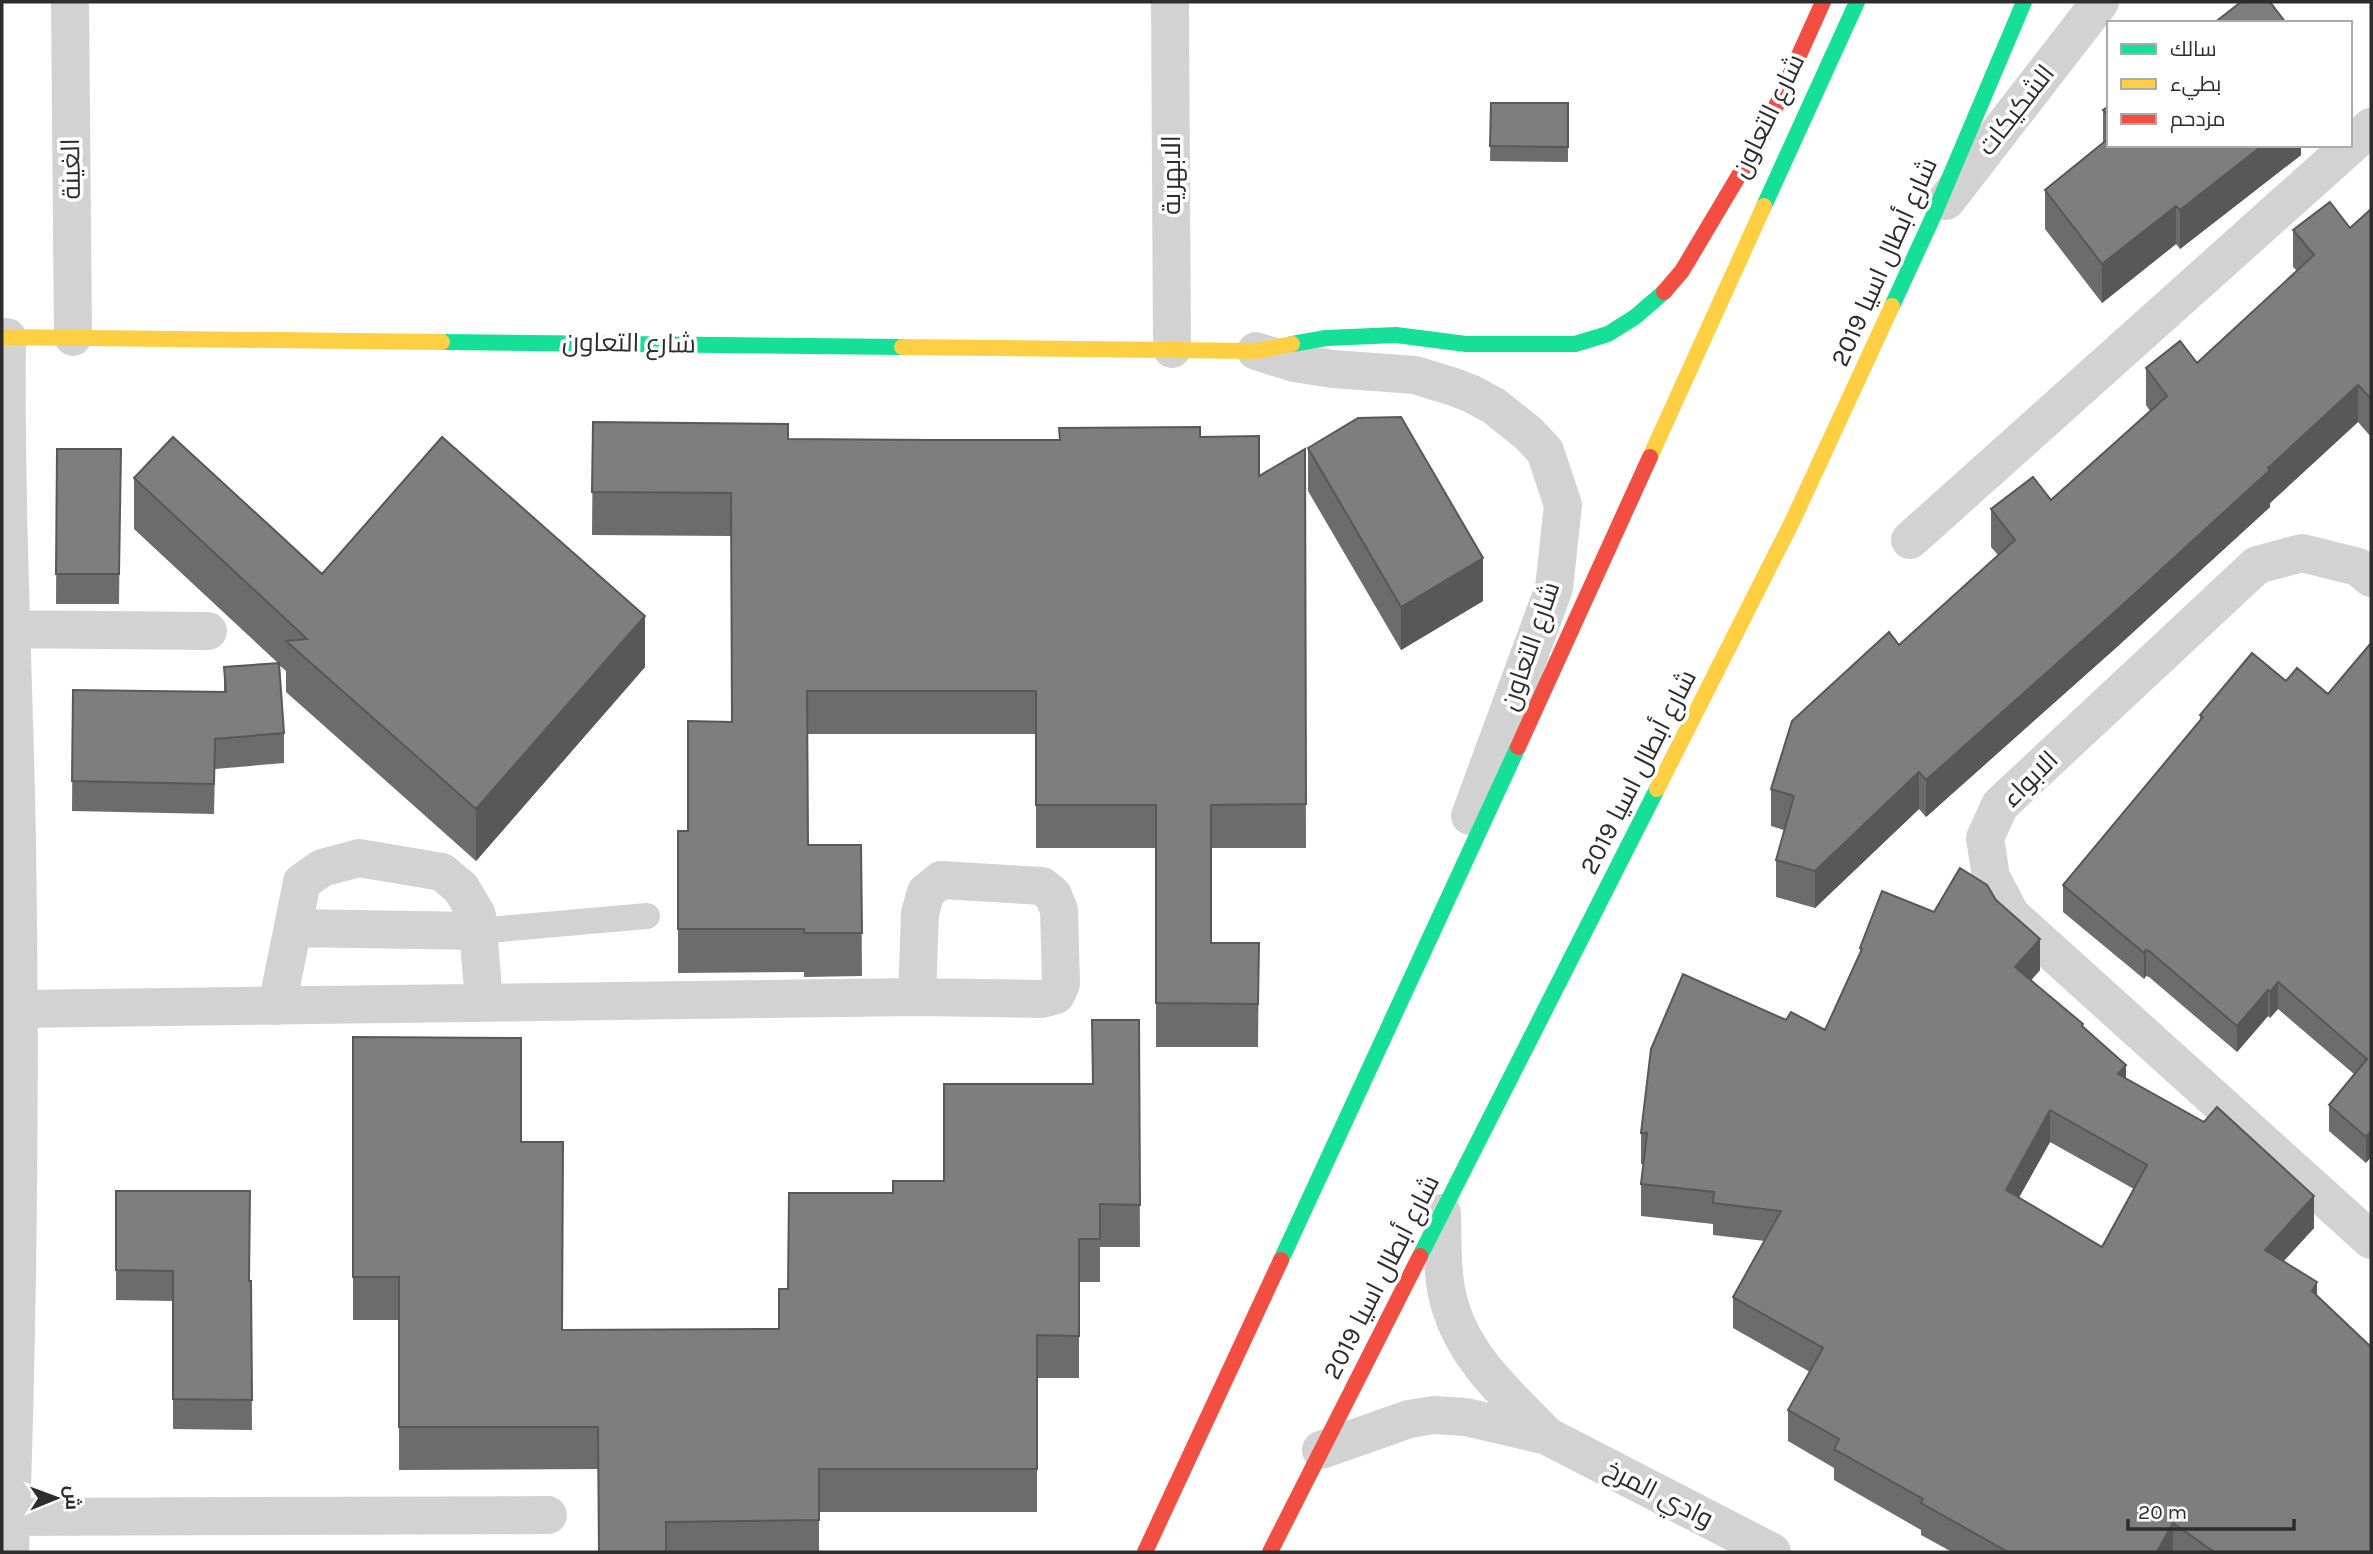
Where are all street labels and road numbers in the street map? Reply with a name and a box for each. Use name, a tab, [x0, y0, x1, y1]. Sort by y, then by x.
street label: شارع التعاون	[1725, 49, 1812, 183]
street label: الشكيكات	[1971, 58, 2061, 162]
street label: الابهرية	[1156, 135, 1187, 215]
street label: الغينة	[55, 138, 87, 200]
street label: شارع أبطال اسيا 2019	[1822, 152, 1945, 372]
street label: شارع التعاون	[562, 326, 696, 361]
street label: شارع التعاون	[1494, 578, 1567, 715]
street label: شارع أبطال اسيا 2019	[1571, 664, 1704, 880]
street label: الابواء	[1995, 744, 2065, 814]
street label: شارع أبطال اسيا 2019	[1314, 1169, 1447, 1385]
street label: وادي المرخ	[1598, 1453, 1719, 1538]

